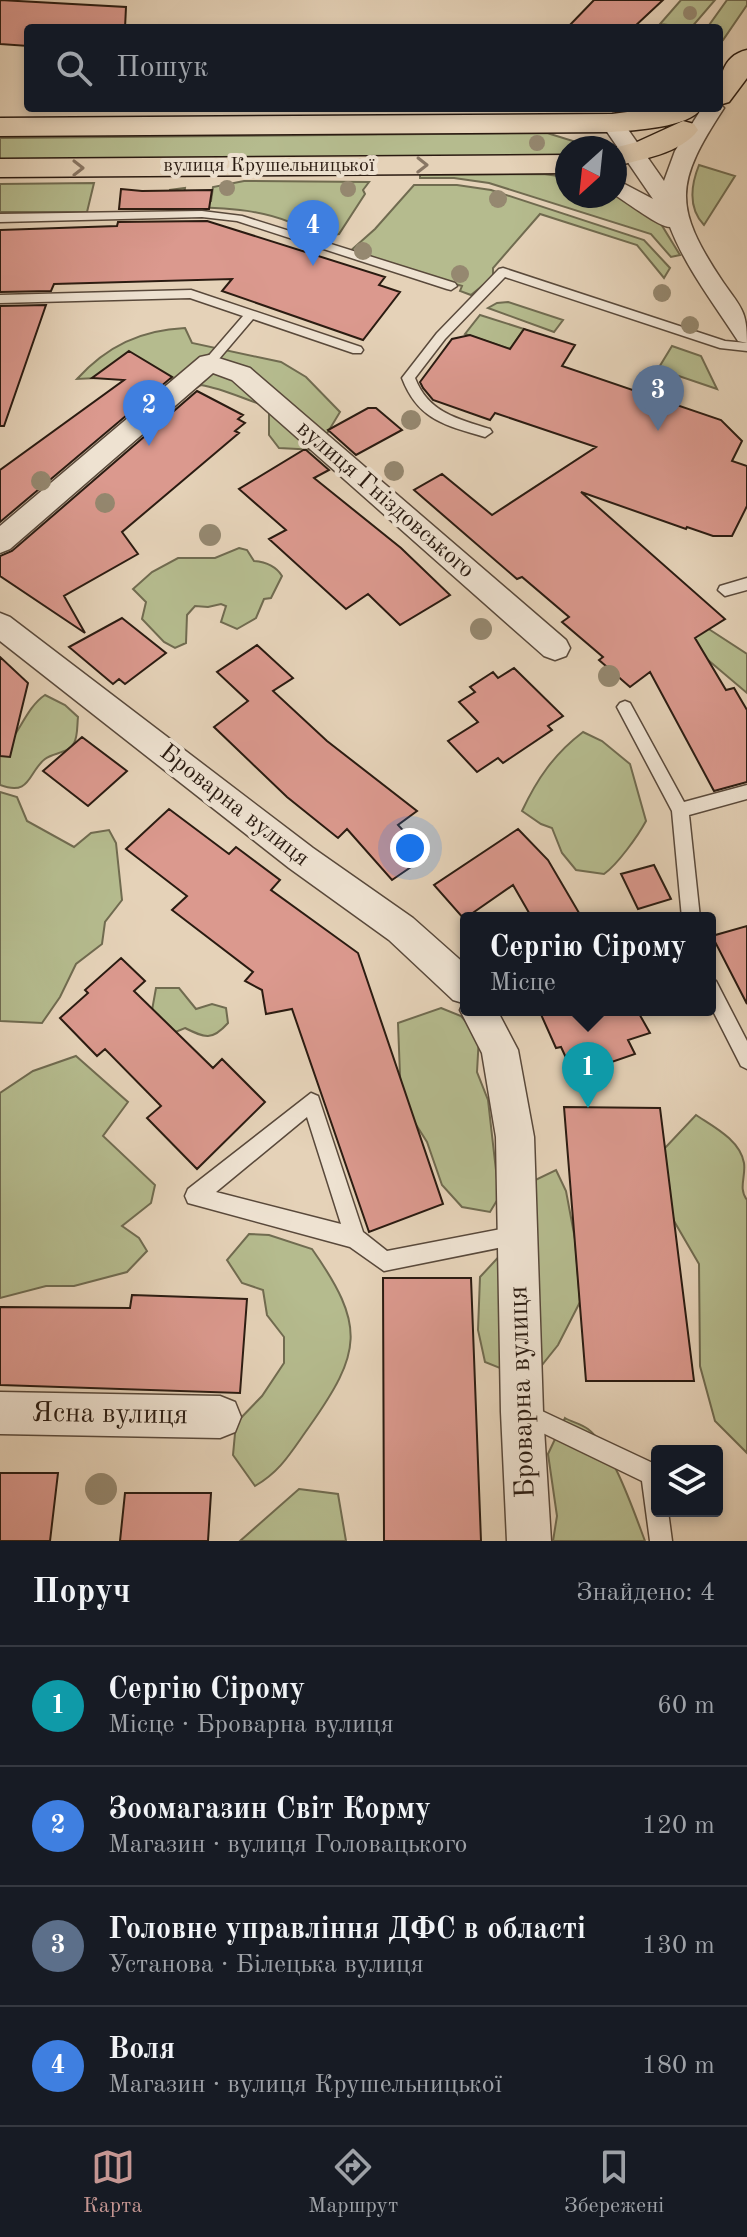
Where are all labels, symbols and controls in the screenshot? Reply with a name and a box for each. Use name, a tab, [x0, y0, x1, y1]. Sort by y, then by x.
search box	[24, 24, 723, 112]
icon: search	[52, 46, 96, 90]
text: Пошук	[116, 53, 208, 83]
north arrow	[555, 136, 627, 208]
street label: вулиця Крушельницької	[163, 156, 375, 176]
one-way arrow	[416, 157, 429, 174]
one-way arrow	[72, 159, 85, 177]
pin: 4	[287, 200, 339, 266]
pin: 3	[632, 365, 684, 431]
pin: 2	[123, 380, 175, 446]
street label: вулиця Гніздовського	[292, 417, 478, 583]
street label: Броварна вулиця	[155, 740, 313, 872]
your location	[390, 828, 430, 868]
popup	[460, 912, 716, 1016]
text: Сергію Сірому	[489, 933, 687, 963]
text: Місце	[489, 970, 556, 996]
pin: 1	[562, 1042, 614, 1108]
street label: Броварна вулиця	[505, 1285, 541, 1499]
street label: Ясна вулиця	[32, 1400, 188, 1430]
map controls	[651, 1445, 723, 1517]
button: layers	[651, 1445, 723, 1517]
text: Поруч	[32, 1576, 131, 1610]
text: Знайдено: 4	[576, 1580, 715, 1606]
text: Сергію Сірому	[108, 1675, 305, 1705]
text: 1	[50, 1693, 66, 1719]
text: 60 m	[657, 1693, 715, 1719]
text: Місце · Броварна вулиця	[108, 1712, 394, 1738]
text: Зоомагазин Світ Корму	[108, 1795, 431, 1825]
text: 2	[50, 1813, 66, 1839]
text: 120 m	[642, 1813, 715, 1839]
text: Магазин · вулиця Головацького	[108, 1832, 467, 1858]
text: Головне управління ДФС в області	[108, 1915, 586, 1945]
text: 3	[50, 1933, 66, 1959]
text: 130 m	[642, 1933, 715, 1959]
text: Установа · Білецька вулиця	[108, 1952, 424, 1978]
text: Воля	[108, 2035, 175, 2065]
text: 4	[50, 2053, 66, 2079]
text: 180 m	[642, 2053, 715, 2079]
text: Магазин · вулиця Крушельницької	[108, 2072, 502, 2098]
tab: Карта	[83, 2145, 142, 2220]
tab: Маршрут	[308, 2145, 398, 2220]
tab: Збережені	[564, 2145, 664, 2220]

